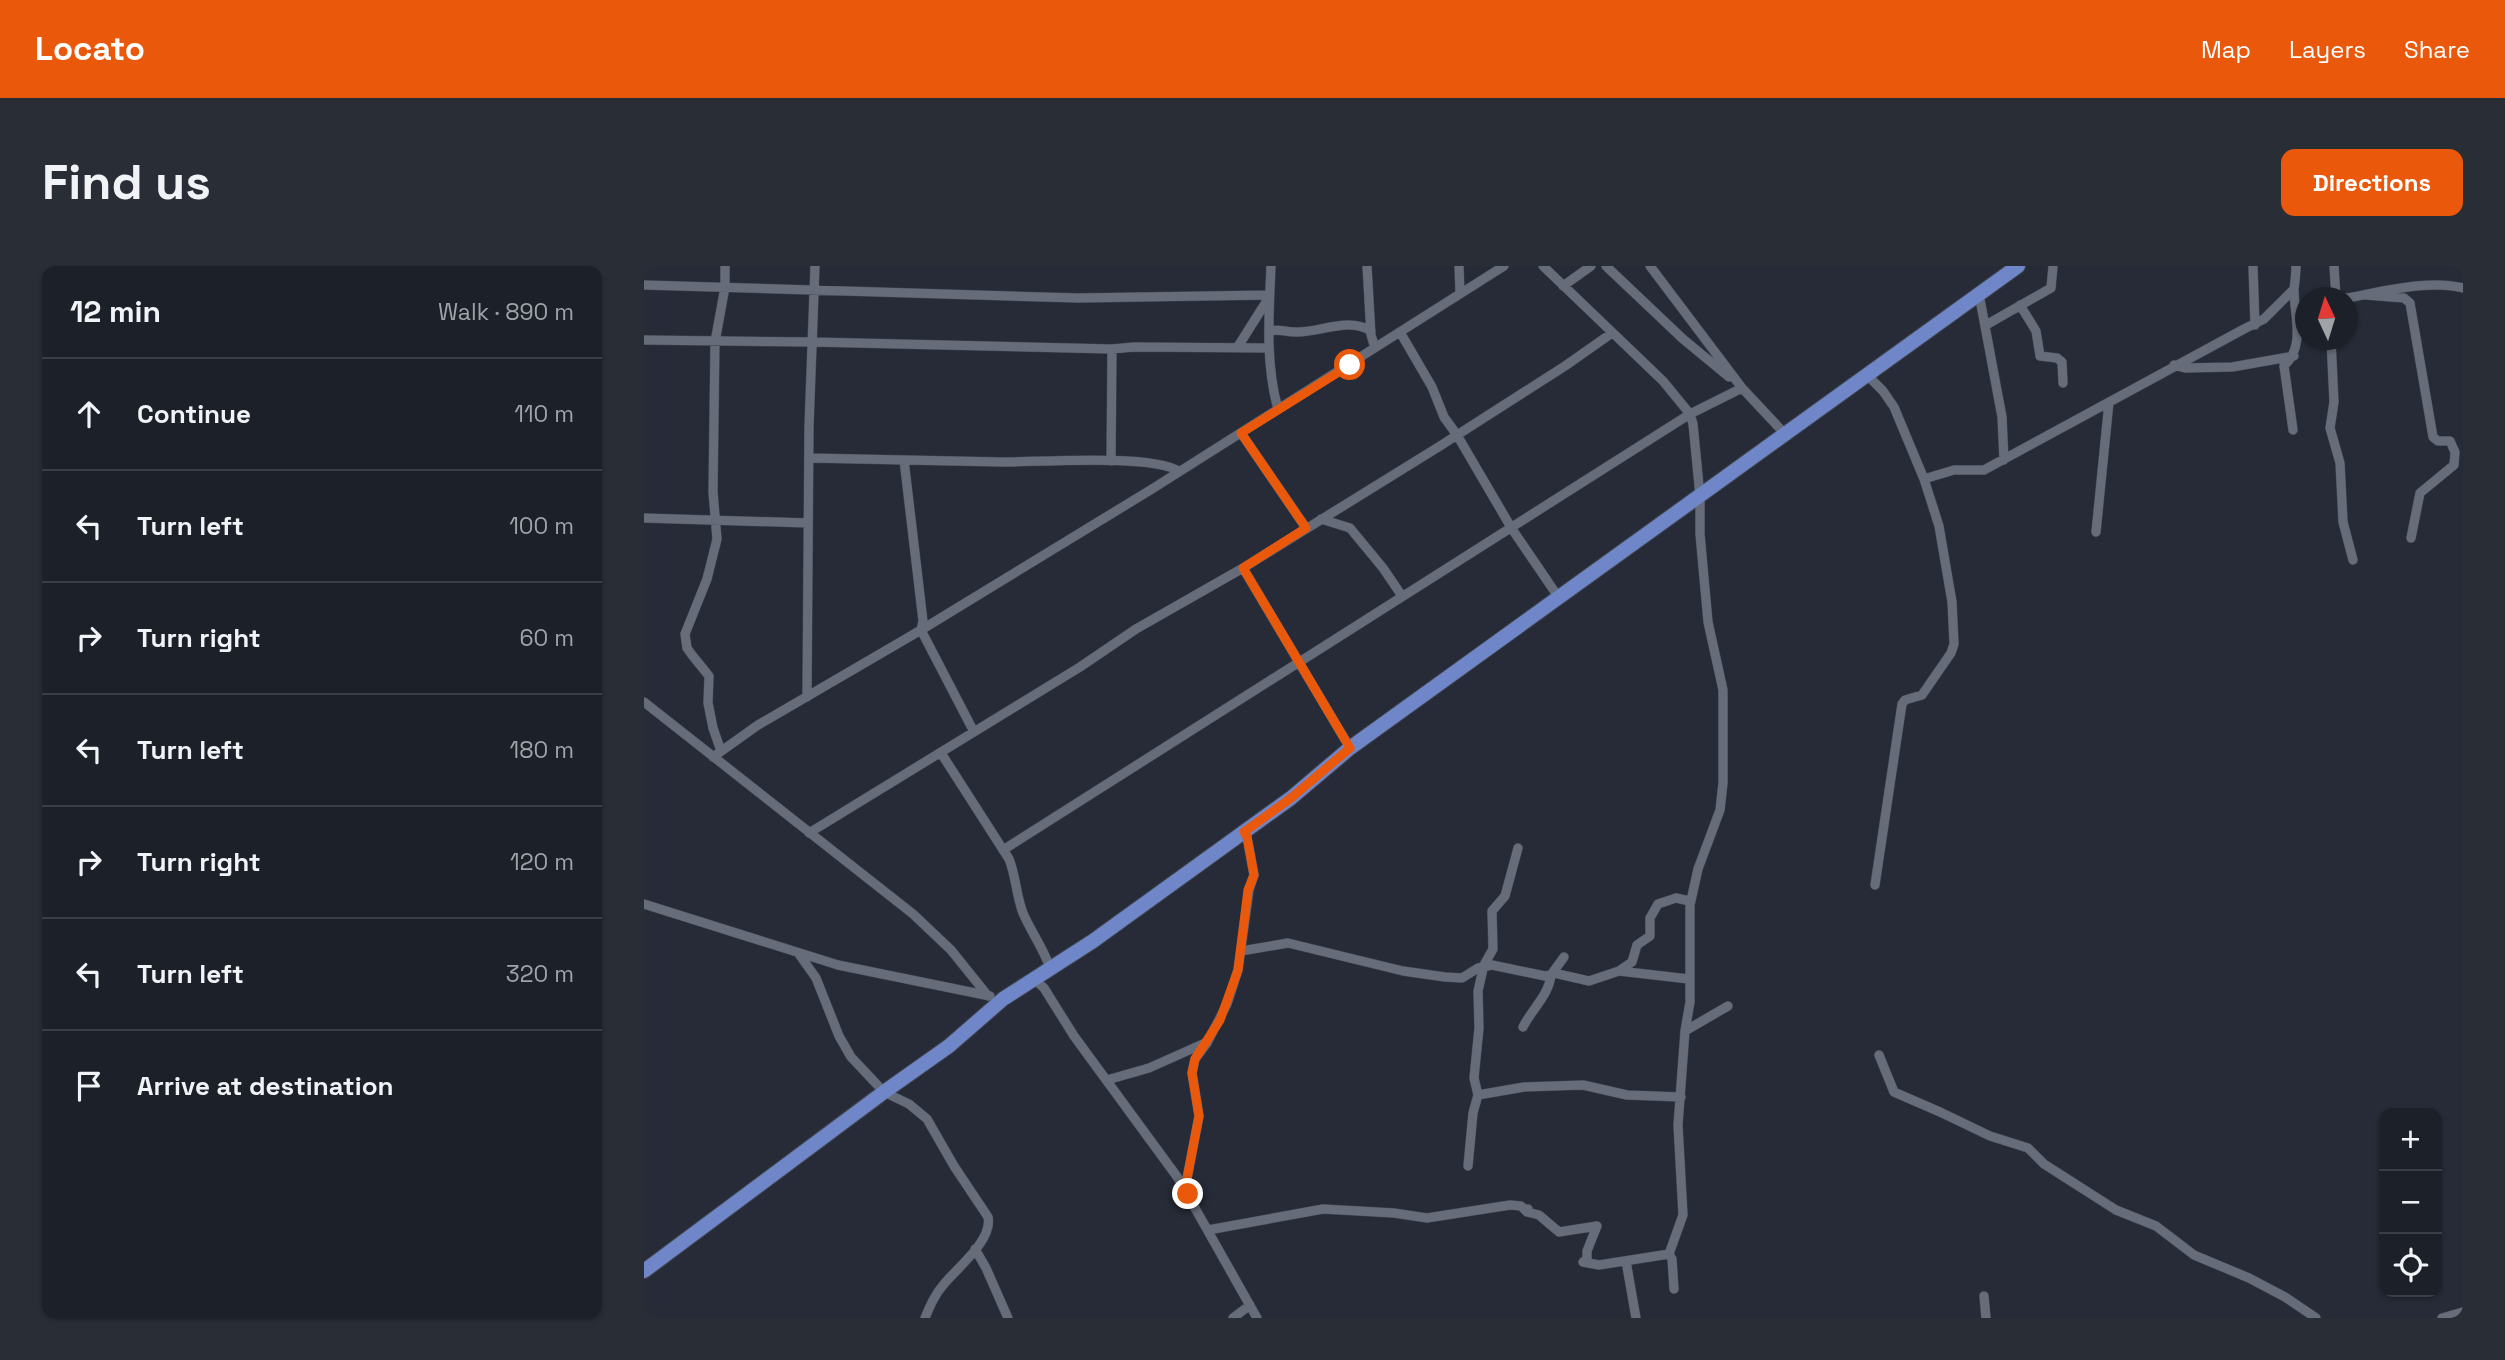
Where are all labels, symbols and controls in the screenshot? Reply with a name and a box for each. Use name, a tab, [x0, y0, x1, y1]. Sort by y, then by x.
text: Locato	[35, 28, 145, 70]
text: Map	[2201, 34, 2251, 65]
text: Layers	[2289, 34, 2366, 65]
text: Share	[2404, 34, 2470, 65]
button: Directions	[2281, 149, 2463, 216]
text: Find us	[42, 151, 211, 213]
north arrow	[2295, 287, 2358, 350]
text: 12 min	[70, 292, 161, 331]
text: Walk · 890 m	[438, 297, 574, 327]
route start	[1334, 349, 1365, 380]
icon: ahead	[70, 395, 108, 433]
text: Continue	[137, 397, 251, 431]
text: 110 m	[514, 399, 574, 429]
icon: left	[70, 507, 108, 545]
text: Turn left	[137, 509, 244, 543]
text: 100 m	[509, 511, 574, 541]
icon: right	[70, 619, 108, 657]
text: Turn right	[137, 621, 261, 655]
text: 60 m	[519, 623, 574, 653]
icon: left	[70, 731, 108, 769]
text: Turn left	[137, 733, 244, 767]
text: 180 m	[510, 735, 574, 765]
icon: right	[70, 843, 108, 881]
text: Turn right	[137, 845, 261, 879]
text: 120 m	[510, 847, 574, 877]
icon: left	[70, 955, 108, 993]
text: Turn left	[137, 957, 244, 991]
text: 320 m	[506, 959, 574, 989]
icon: arrive	[70, 1067, 108, 1105]
text: Arrive at destination	[137, 1069, 394, 1103]
map controls	[2379, 1108, 2442, 1297]
button: +	[2379, 1108, 2442, 1171]
button: −	[2379, 1171, 2442, 1234]
route end	[1172, 1178, 1203, 1209]
button: locate	[2379, 1234, 2442, 1297]

